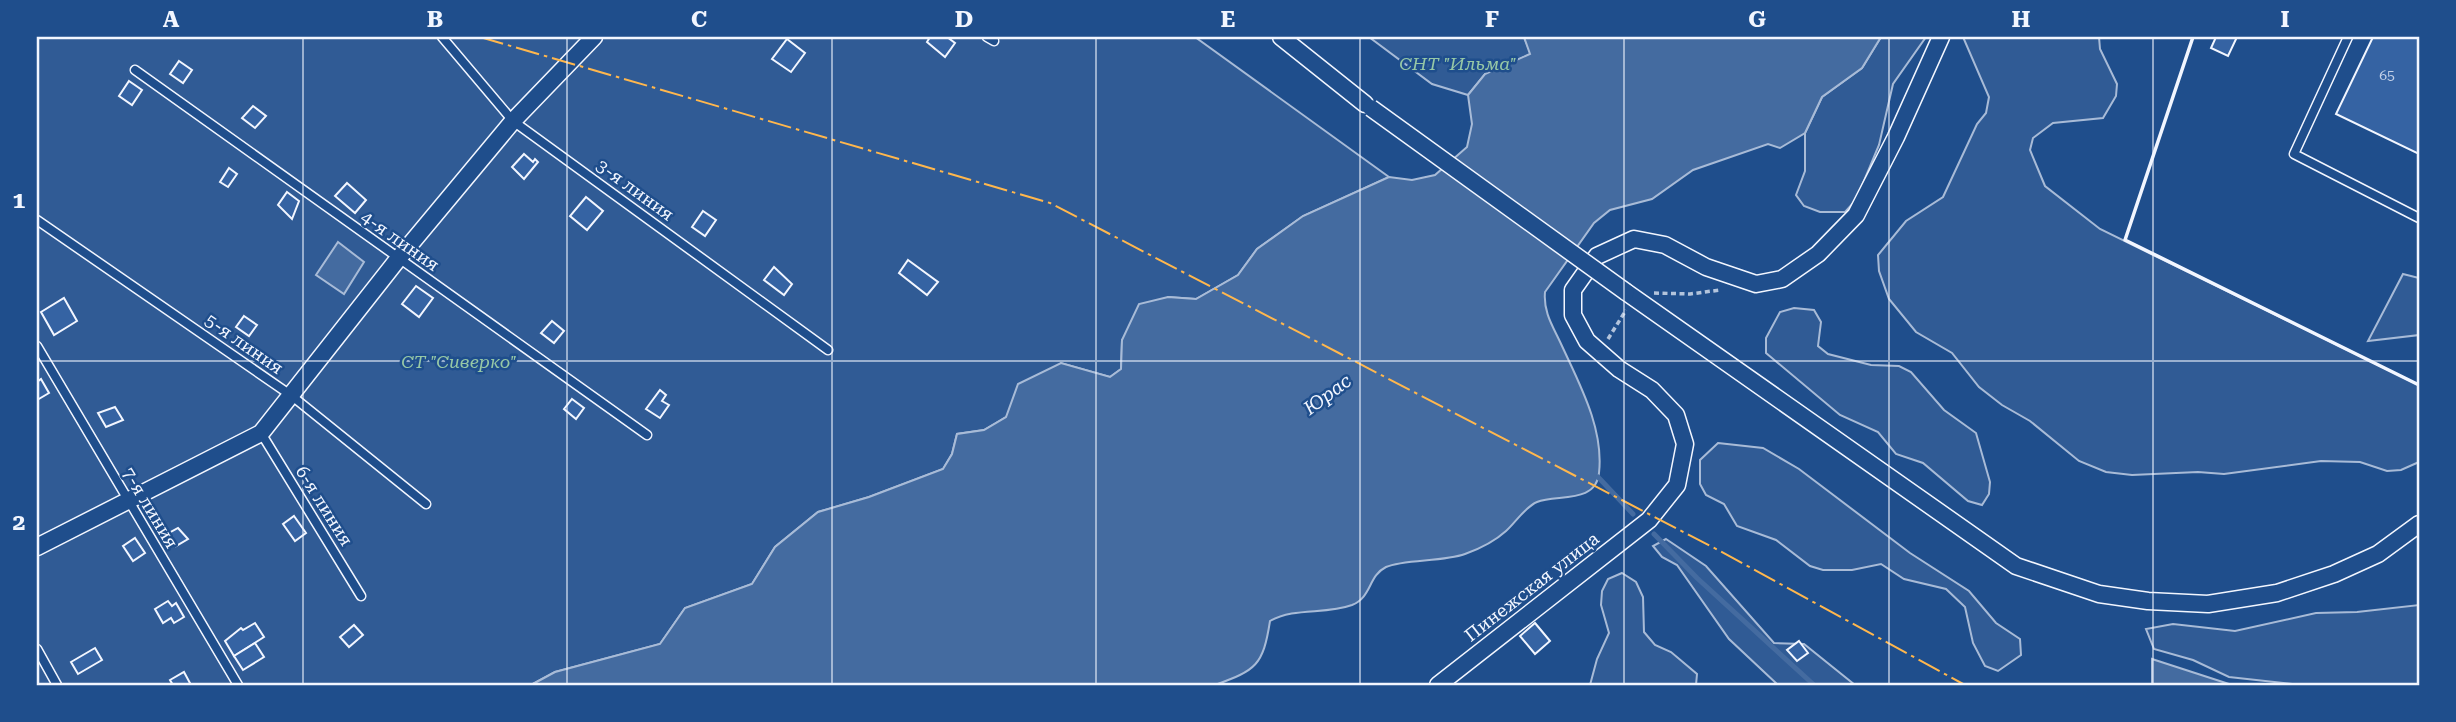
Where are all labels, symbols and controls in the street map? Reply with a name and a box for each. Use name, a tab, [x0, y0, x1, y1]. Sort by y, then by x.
text: A	[163, 6, 180, 33]
text: B	[427, 6, 443, 33]
text: C	[691, 6, 707, 33]
text: D	[955, 6, 973, 33]
text: E	[1221, 6, 1235, 33]
text: F	[1485, 6, 1499, 33]
text: G	[1748, 6, 1766, 33]
text: H	[2012, 6, 2031, 33]
text: I	[2280, 6, 2290, 33]
park label: СНТ "Ильма"	[1399, 53, 1517, 74]
house number: 65	[2379, 67, 2395, 83]
street label: 3-я линия	[593, 154, 678, 225]
text: 1	[13, 187, 26, 214]
street label: 4-я линия	[357, 206, 443, 275]
street label: 5-я линия	[201, 309, 287, 378]
park label: СТ "Сиверко"	[401, 351, 517, 372]
water label: Юрас	[1298, 369, 1356, 420]
street label: 6-я линия	[292, 462, 357, 550]
street label: 7-я линия	[118, 464, 183, 552]
text: 2	[13, 509, 25, 536]
street label: Пинежская улица	[1460, 528, 1603, 646]

